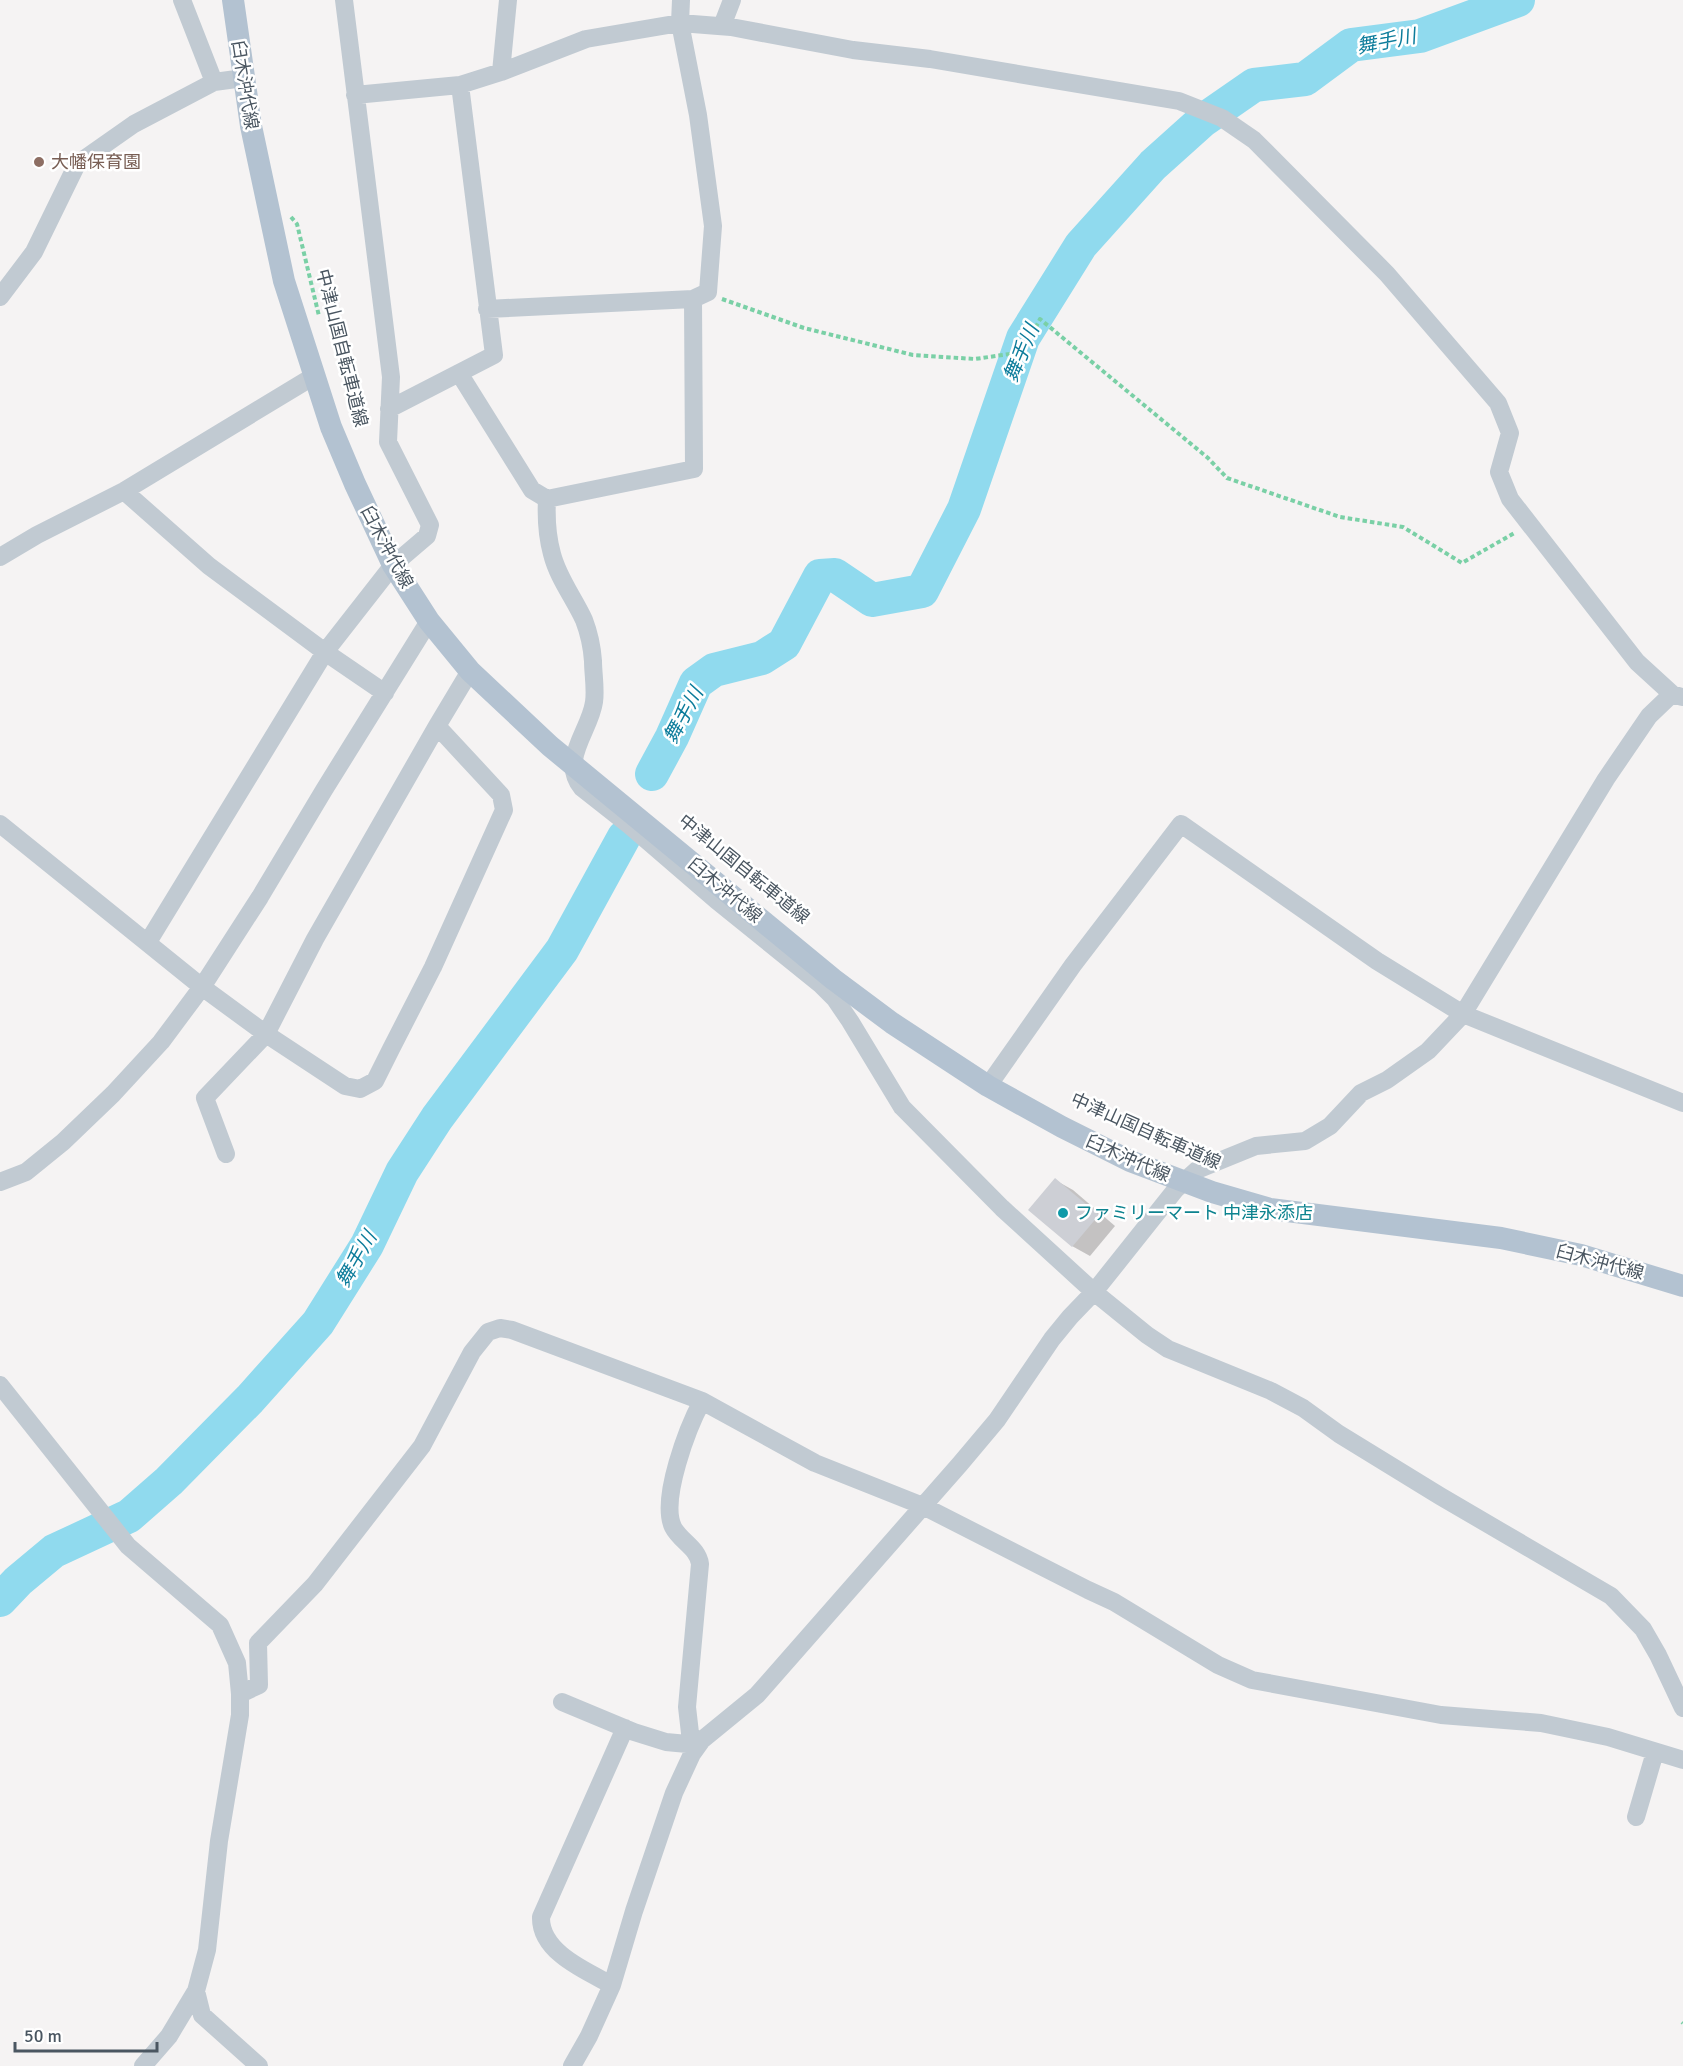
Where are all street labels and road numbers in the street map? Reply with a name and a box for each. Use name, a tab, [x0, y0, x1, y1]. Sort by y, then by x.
street label: 臼木沖代線	[227, 39, 263, 131]
street label: 中津山国自転車道線	[312, 267, 372, 429]
street label: 臼木沖代線	[356, 502, 418, 592]
street label: 中津山国自転車道線	[674, 809, 814, 929]
street label: 臼木沖代線	[683, 853, 767, 927]
street label: 中津山国自転車道線	[1068, 1088, 1224, 1174]
street label: 臼木沖代線	[1082, 1130, 1174, 1186]
street label: 臼木沖代線	[1554, 1240, 1646, 1284]

